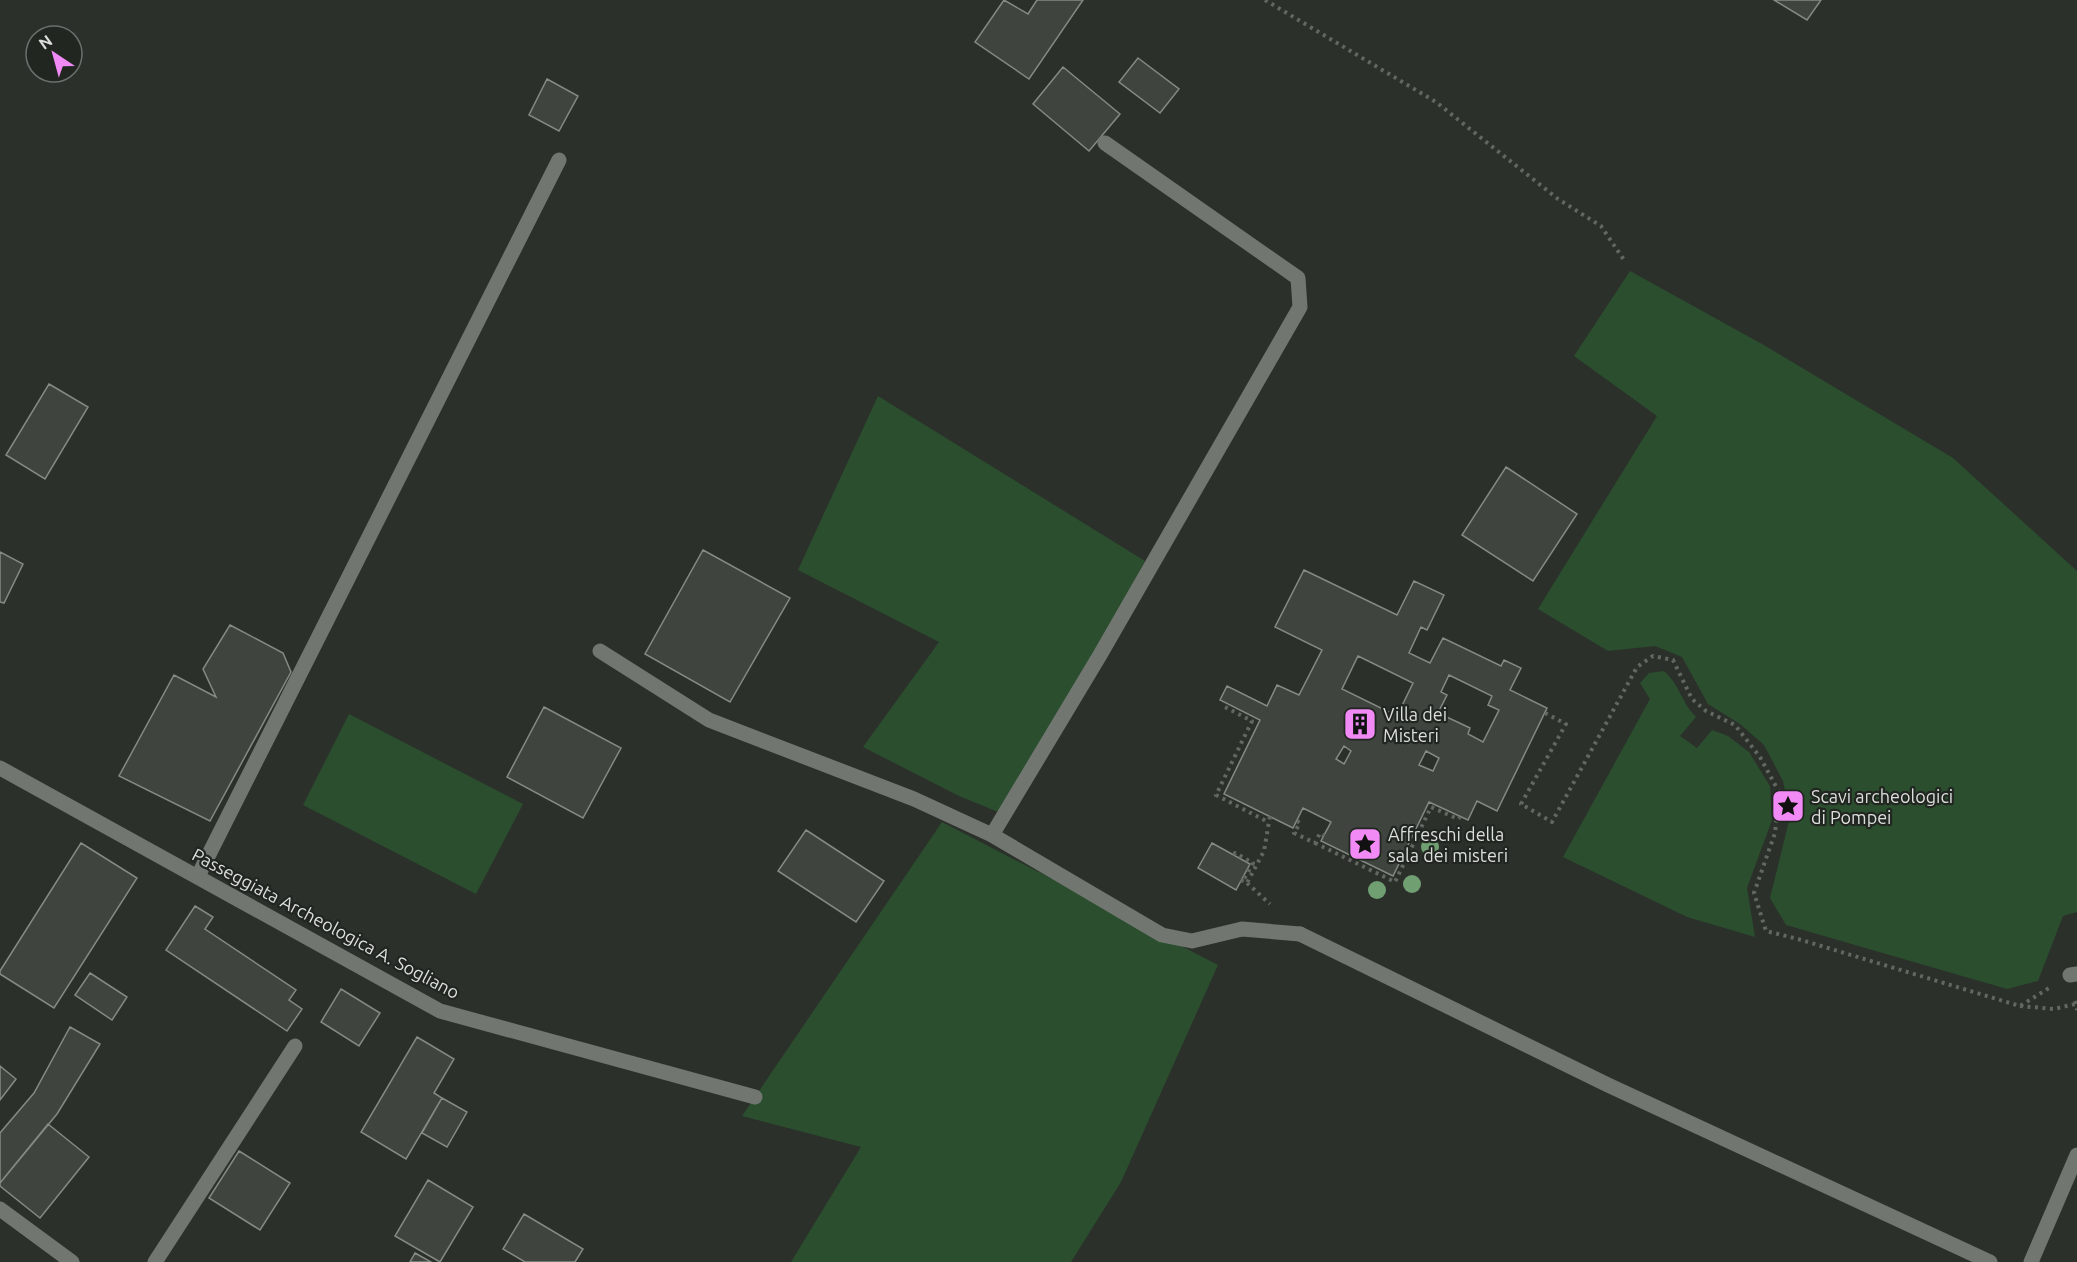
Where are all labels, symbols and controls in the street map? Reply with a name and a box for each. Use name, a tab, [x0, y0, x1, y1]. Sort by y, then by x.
north arrow	[24, 24, 84, 84]
text: N	[35, 31, 55, 53]
place label: Villa dei Misteri	[1383, 704, 1447, 745]
building icon: Villa dei Misteri	[1342, 706, 1378, 742]
place label: Scavi archeologici di Pompei	[1811, 786, 1953, 827]
place icon: Scavi archeologici di Pompei	[1770, 788, 1806, 824]
place label: Affreschi della sala dei misteri	[1388, 824, 1508, 865]
place icon: Affreschi della sala dei misteri	[1347, 826, 1383, 862]
street label: Passeggiata Archeologica A. Sogliano	[189, 844, 463, 1002]

